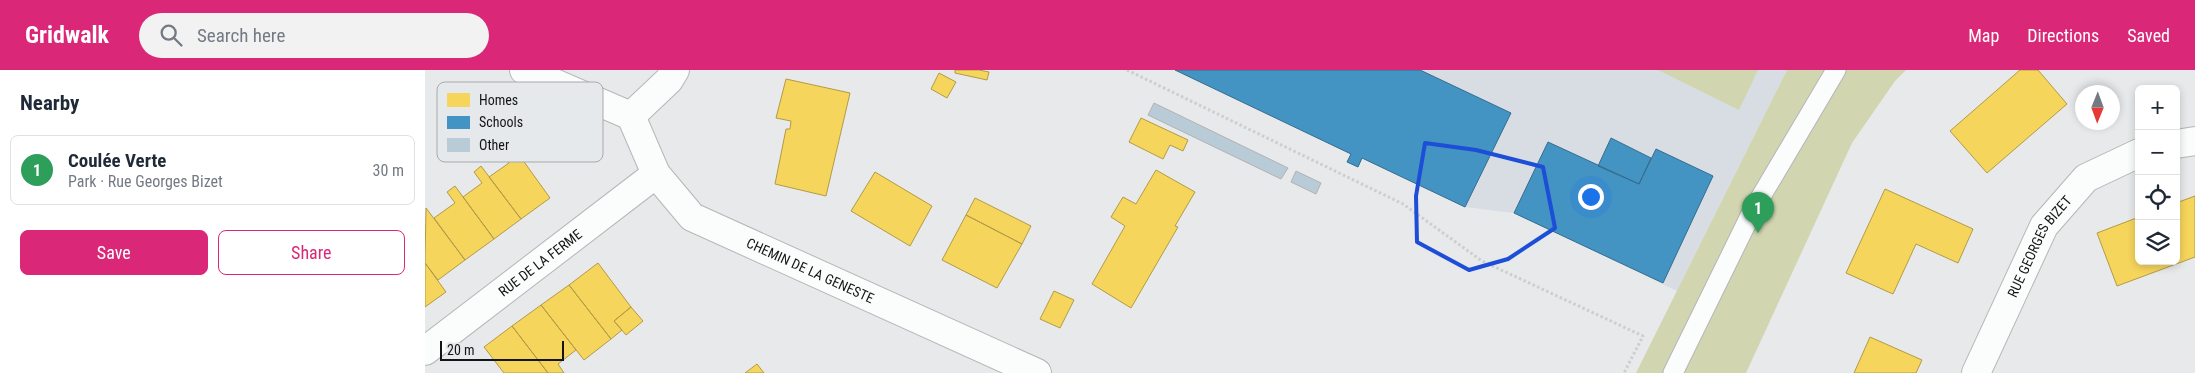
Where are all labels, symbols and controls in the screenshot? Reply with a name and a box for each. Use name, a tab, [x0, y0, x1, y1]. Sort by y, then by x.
search box	[139, 13, 489, 58]
text: Gridwalk	[25, 21, 109, 49]
icon: search	[157, 21, 185, 49]
text: Search here	[197, 24, 285, 47]
text: Map	[1968, 25, 1999, 46]
text: Directions	[2027, 25, 2099, 46]
text: Saved	[2127, 25, 2170, 46]
legend	[437, 82, 603, 162]
north arrow	[2075, 85, 2120, 130]
map controls	[2135, 85, 2180, 265]
button: +	[2135, 85, 2180, 130]
text: Nearby	[20, 91, 79, 115]
text: Homes	[479, 92, 518, 108]
text: Schools	[479, 114, 523, 130]
button: −	[2135, 130, 2180, 175]
text: Other	[479, 137, 509, 153]
text: Coulée Verte	[68, 149, 166, 172]
text: 1	[33, 161, 41, 180]
text: 30 m	[372, 161, 404, 180]
text: Park · Rue Georges Bizet	[68, 172, 223, 191]
button: locate	[2135, 175, 2180, 220]
your location	[1578, 184, 1604, 210]
pin: 1	[1742, 192, 1774, 233]
street label: RUE GEORGES BIZET	[2004, 192, 2075, 300]
button: layers	[2135, 220, 2180, 265]
street label: RUE DE LA FERME	[495, 226, 585, 300]
button: Save	[20, 230, 208, 275]
button: Share	[218, 230, 405, 275]
street label: CHEMIN DE LA GENESTE	[744, 235, 877, 306]
scale bar	[440, 338, 564, 361]
text: 20 m	[447, 342, 475, 358]

